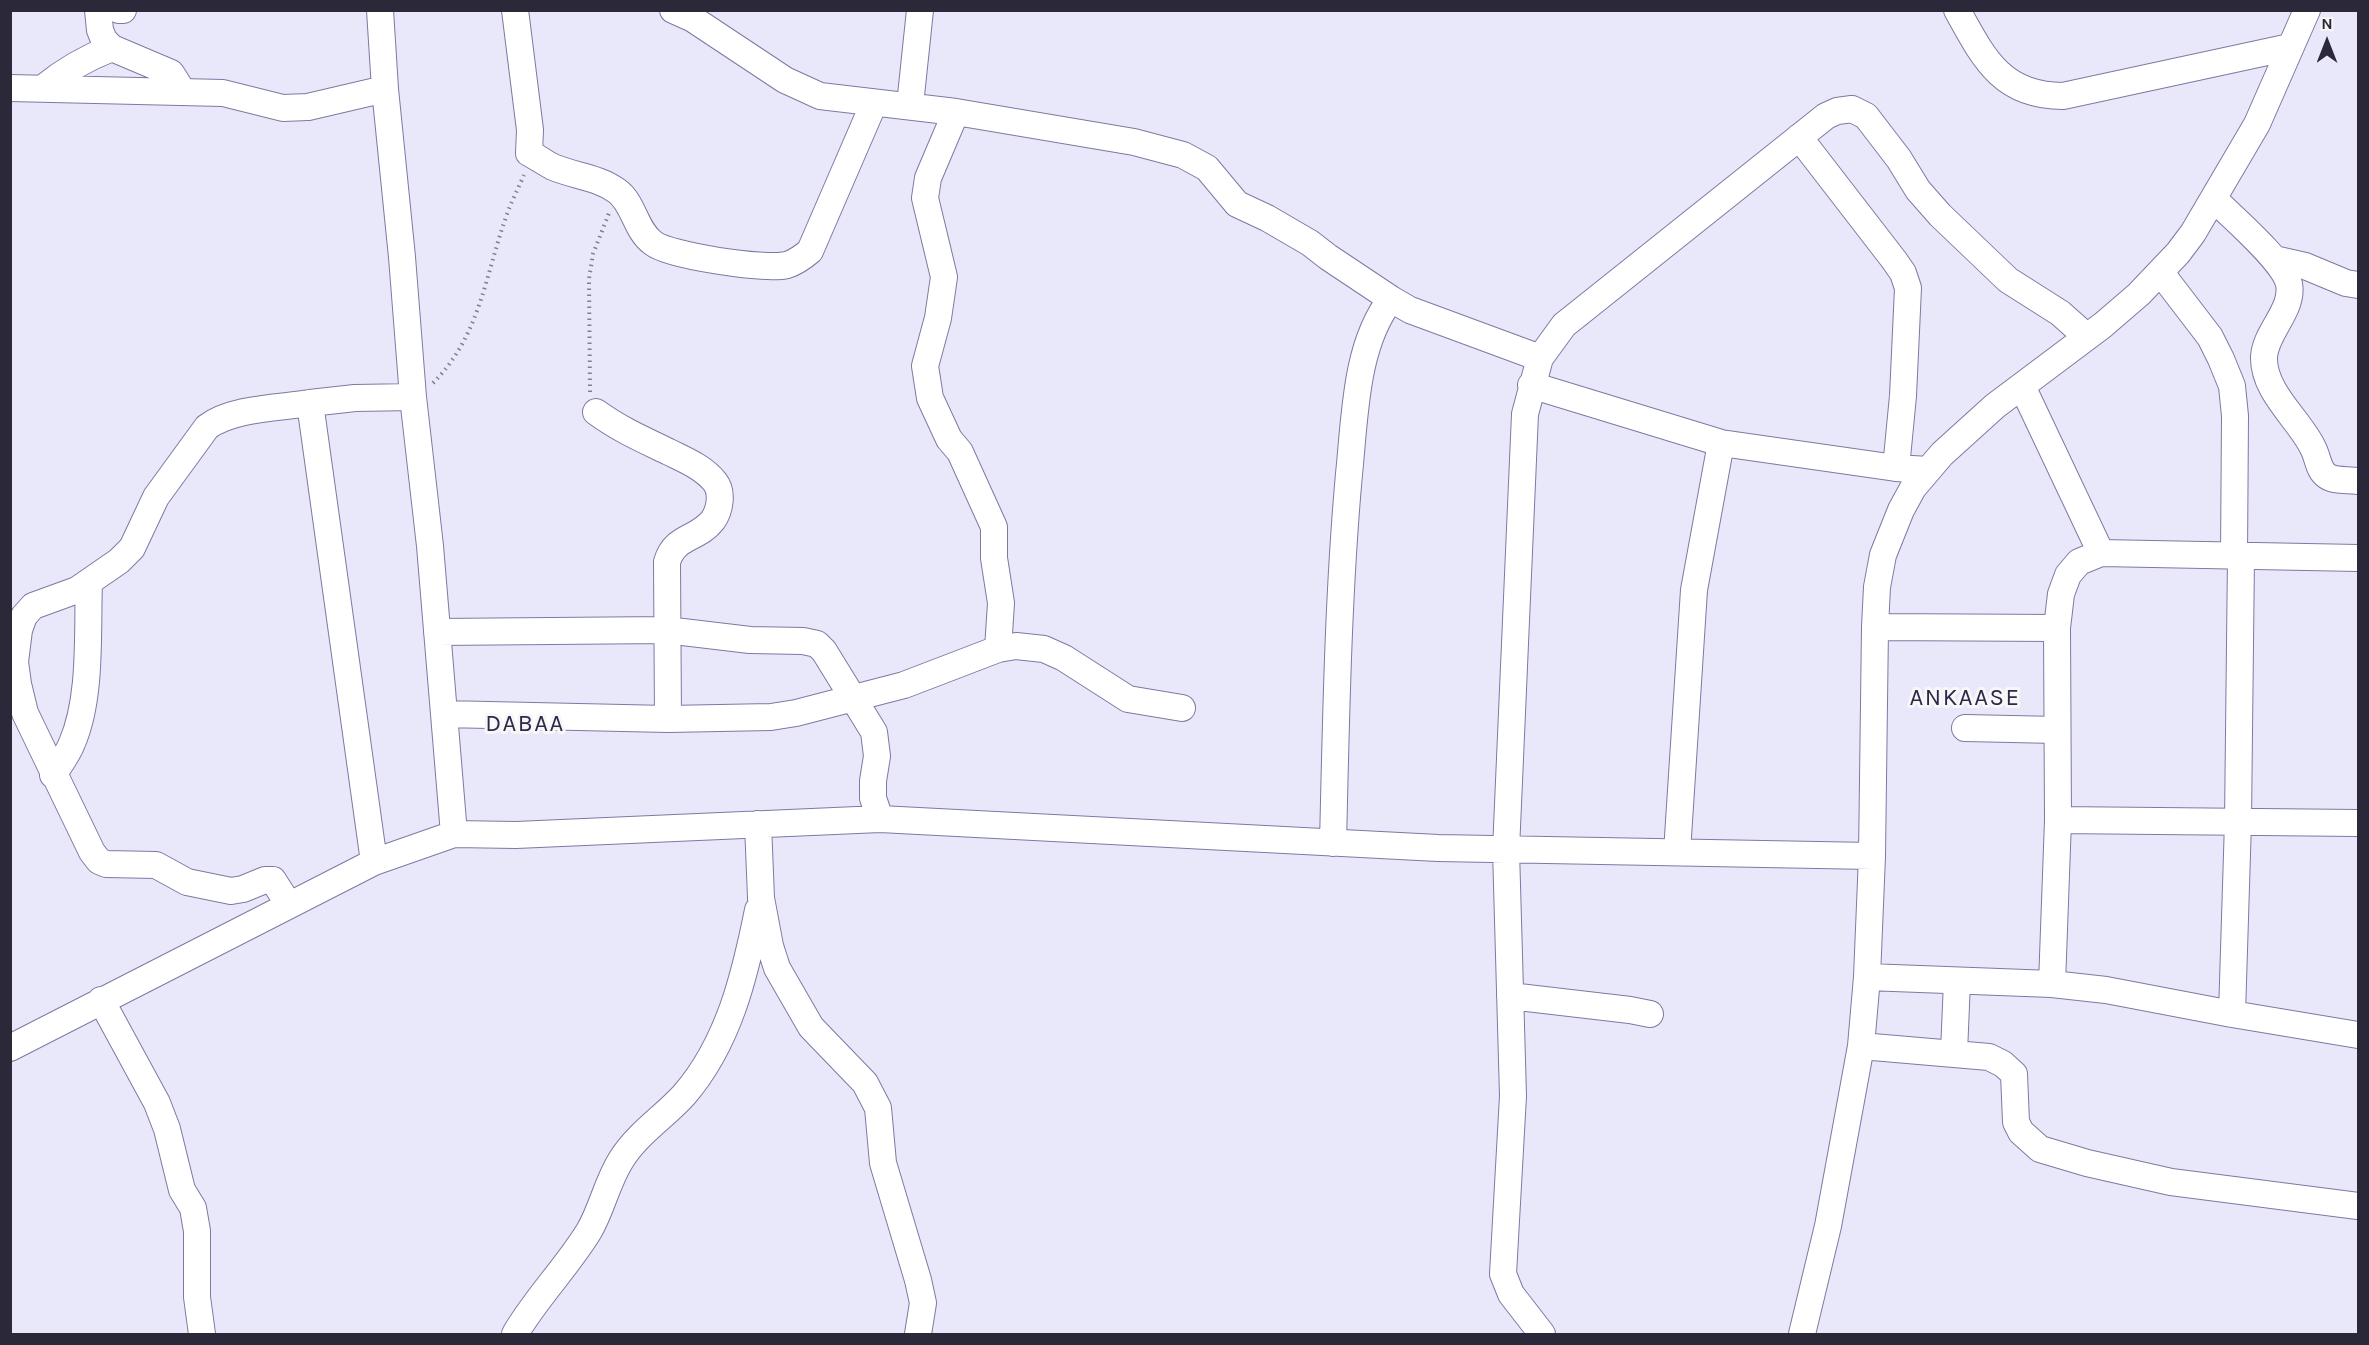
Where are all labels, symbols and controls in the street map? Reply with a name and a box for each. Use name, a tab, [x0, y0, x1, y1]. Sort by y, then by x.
north arrow	[2297, 12, 2357, 72]
text: N	[2321, 14, 2333, 33]
district label: ANKAASE	[1910, 684, 2020, 712]
district label: DABAA	[485, 710, 565, 738]

